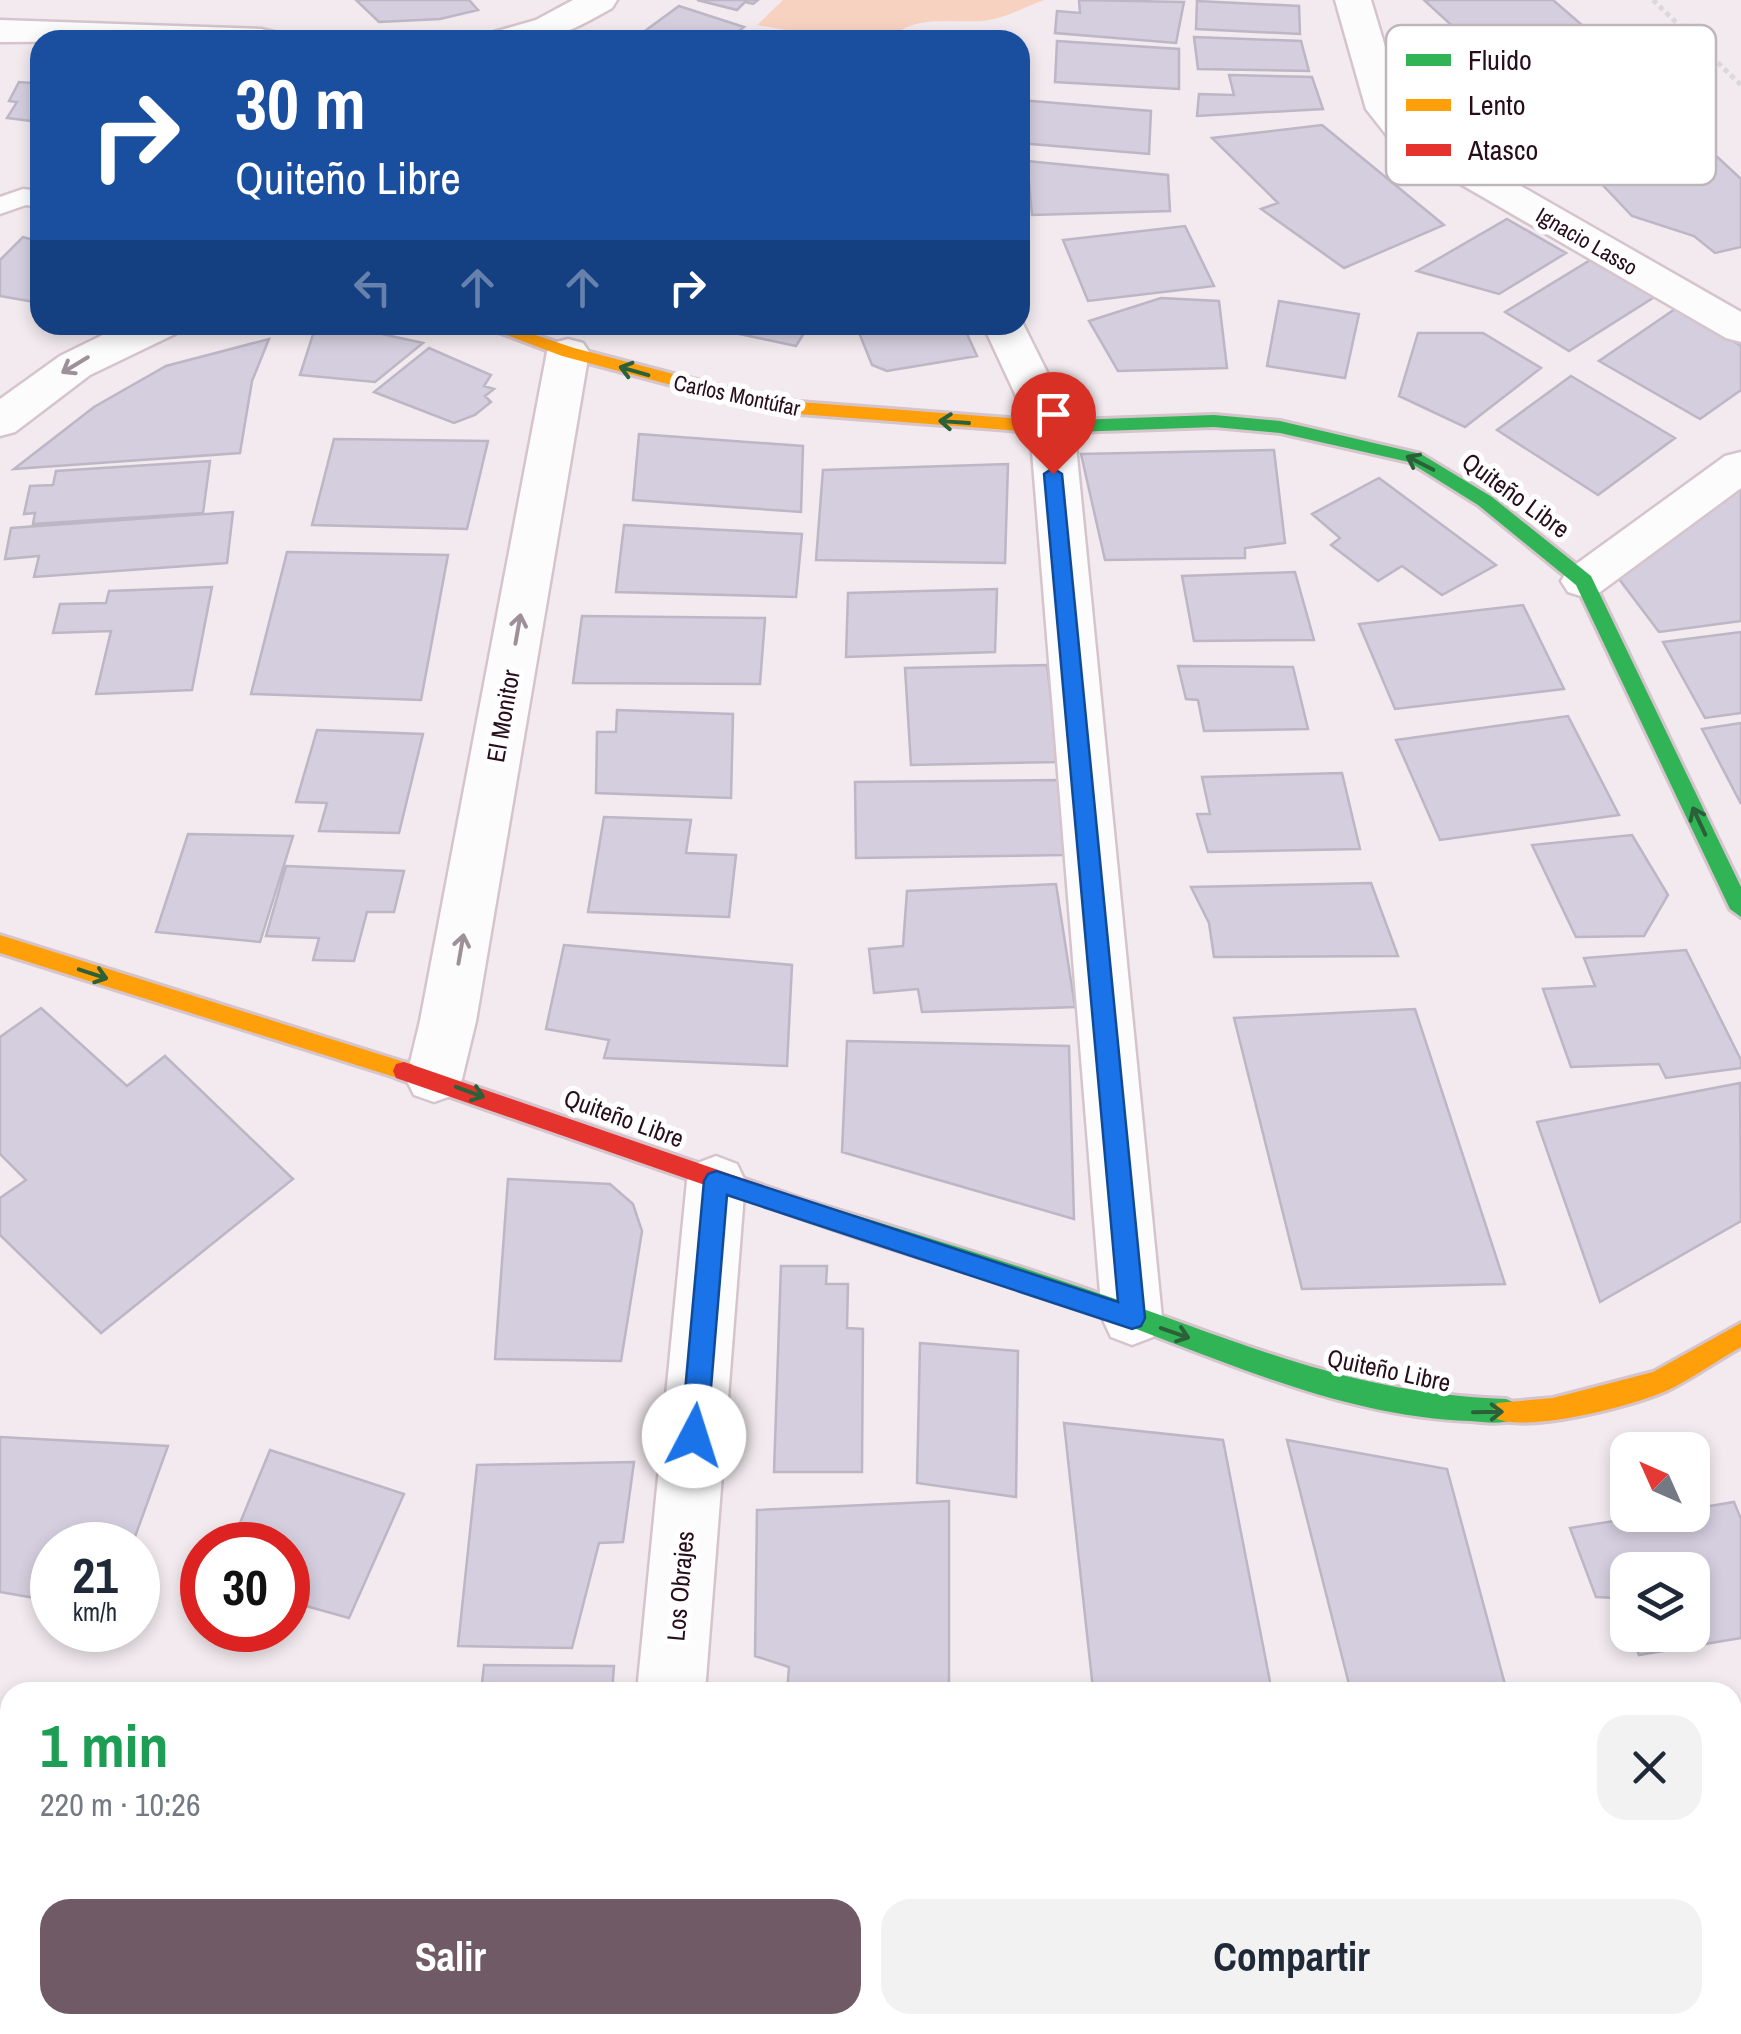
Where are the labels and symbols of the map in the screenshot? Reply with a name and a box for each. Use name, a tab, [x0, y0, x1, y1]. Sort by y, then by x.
legend	[1386, 25, 1716, 185]
text: Fluido	[1468, 41, 1532, 79]
text: Lento	[1468, 86, 1525, 124]
text: Atasco	[1467, 131, 1538, 169]
street label: Ignacio Lasso	[1531, 200, 1643, 282]
one-way arrow	[61, 355, 90, 375]
one-way arrow	[619, 361, 651, 379]
street label: Carlos Montúfar	[671, 367, 803, 423]
pin	[1011, 372, 1096, 475]
one-way arrow	[939, 412, 971, 431]
street label: Quiteño Libre	[1455, 444, 1577, 546]
one-way arrow	[1406, 453, 1436, 472]
one-way arrow	[509, 613, 528, 646]
street label: El Monitor	[478, 667, 528, 765]
one-way arrow	[1689, 807, 1708, 837]
one-way arrow	[452, 933, 471, 966]
one-way arrow	[77, 966, 108, 984]
street label: Quiteño Libre	[559, 1081, 689, 1155]
one-way arrow	[453, 1084, 484, 1102]
one-way arrow	[1158, 1325, 1189, 1343]
street label: Quiteño Libre	[1324, 1340, 1454, 1400]
position arrow	[642, 1384, 746, 1488]
one-way arrow	[1471, 1402, 1503, 1421]
north arrow	[1610, 1432, 1710, 1532]
speed limit sign: 30	[180, 1522, 310, 1652]
street label: Los Obrajes	[658, 1529, 702, 1643]

